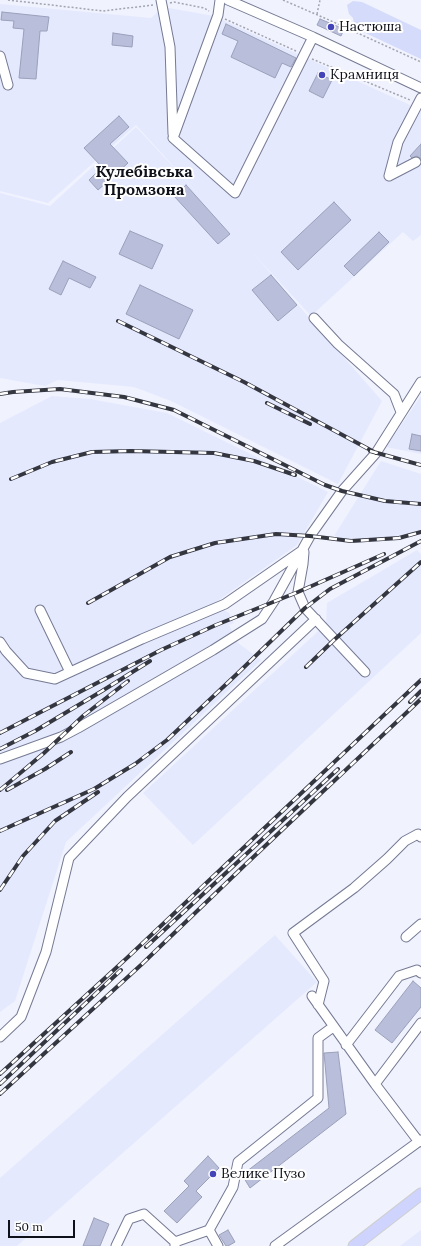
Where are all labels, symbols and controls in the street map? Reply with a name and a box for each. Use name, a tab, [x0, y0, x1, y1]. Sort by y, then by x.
place label: Настюша	[339, 19, 402, 35]
marker: Настюша	[326, 22, 336, 32]
place label: Крамниця	[330, 67, 399, 83]
marker: Крамниця	[317, 70, 327, 80]
district label: Кулебівська Промзона	[95, 162, 193, 200]
place label: Велике Пузо	[221, 1166, 305, 1182]
marker: Велике Пузо	[208, 1169, 218, 1179]
scale bar	[10, 1212, 77, 1238]
text: 50 m	[15, 1219, 43, 1234]

